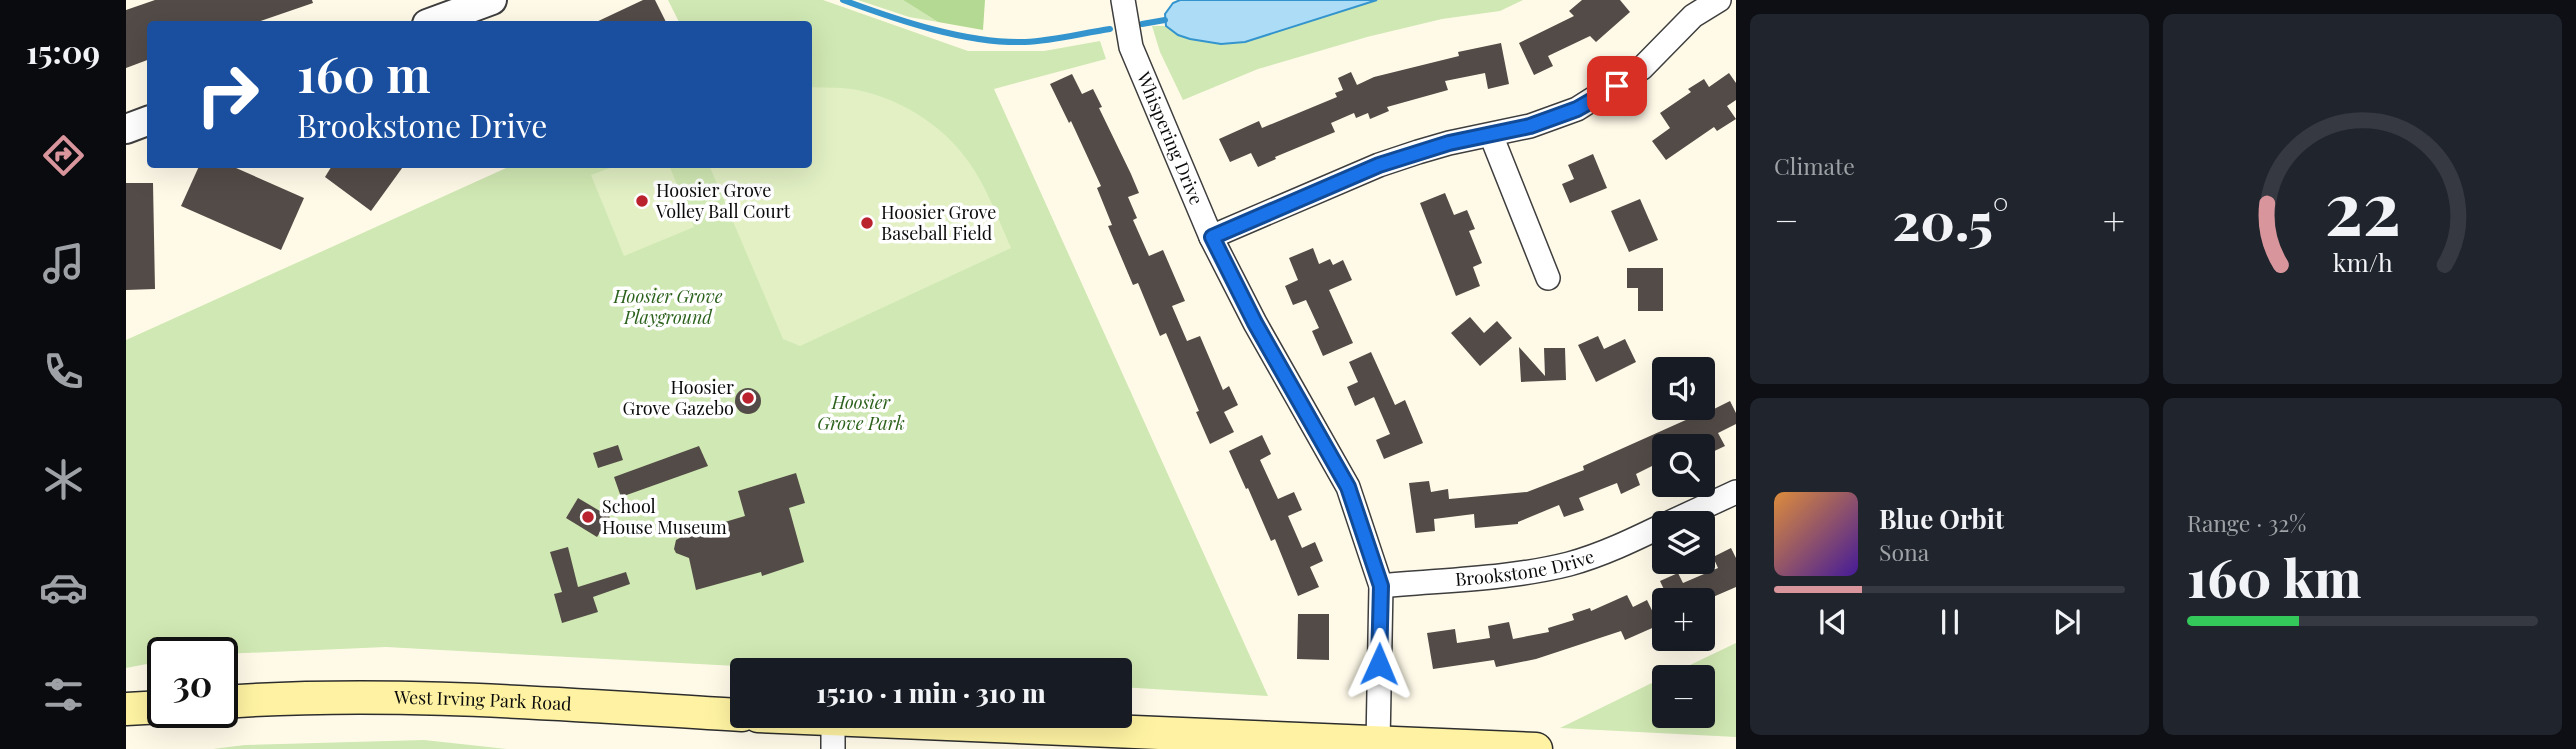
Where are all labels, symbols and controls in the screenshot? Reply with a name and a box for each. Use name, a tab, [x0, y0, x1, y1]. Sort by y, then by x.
text: 15:09	[26, 29, 100, 72]
text: 160 m	[297, 40, 431, 105]
icon: right	[182, 49, 273, 140]
pin	[1587, 56, 1647, 116]
street label: Whispering Drive	[1132, 67, 1209, 208]
icon: arrive	[1598, 67, 1636, 105]
text: Brookstone Drive	[297, 103, 547, 146]
icon: directions	[39, 131, 88, 180]
text: Climate	[1774, 150, 1855, 181]
text: 22	[2324, 156, 2401, 253]
place label: Hoosier Grove Volley Ball Court	[655, 178, 791, 223]
text: 20.5°	[1893, 185, 2009, 254]
marker: Hoosier Grove Volley Ball Court	[634, 193, 650, 209]
text: −	[1774, 194, 1799, 245]
text: +	[2103, 194, 2125, 245]
place label: Hoosier Grove Baseball Field	[881, 200, 996, 245]
marker: Hoosier Grove Baseball Field	[859, 215, 875, 231]
icon: music	[39, 239, 88, 288]
text: km/h	[2333, 245, 2393, 278]
park label: Hoosier Grove Playground	[612, 284, 723, 329]
icon: phone	[39, 347, 88, 396]
map controls	[1652, 357, 1715, 728]
button: sound	[1652, 357, 1715, 420]
place label: Hoosier Grove Gazebo	[623, 375, 734, 420]
marker: Hoosier Grove Gazebo	[740, 390, 756, 406]
park label: Hoosier Grove Park	[817, 390, 905, 435]
button: search	[1652, 434, 1715, 497]
icon: climate	[39, 455, 88, 504]
place label: School House Museum	[602, 494, 727, 539]
text: Blue Orbit	[1879, 501, 2004, 536]
text: Range · 32%	[2187, 507, 2306, 538]
marker: School House Museum	[580, 509, 596, 525]
button: layers	[1652, 511, 1715, 574]
text: Sona	[1879, 536, 1929, 567]
text: 160 km	[2187, 542, 2361, 611]
street label: Brookstone Drive	[1454, 544, 1597, 591]
icon: car	[39, 563, 88, 612]
button: +	[1652, 588, 1715, 651]
icon: previous	[1814, 603, 1852, 641]
icon: pause	[1931, 603, 1969, 641]
icon: next	[2048, 603, 2086, 641]
position arrow	[1342, 627, 1416, 701]
speed limit sign: 30	[147, 637, 238, 728]
button: −	[1652, 665, 1715, 728]
icon: filters	[39, 670, 88, 719]
text: 15:10 · 1 min · 310 m	[816, 675, 1046, 710]
street label: West Irving Park Road	[393, 685, 573, 716]

